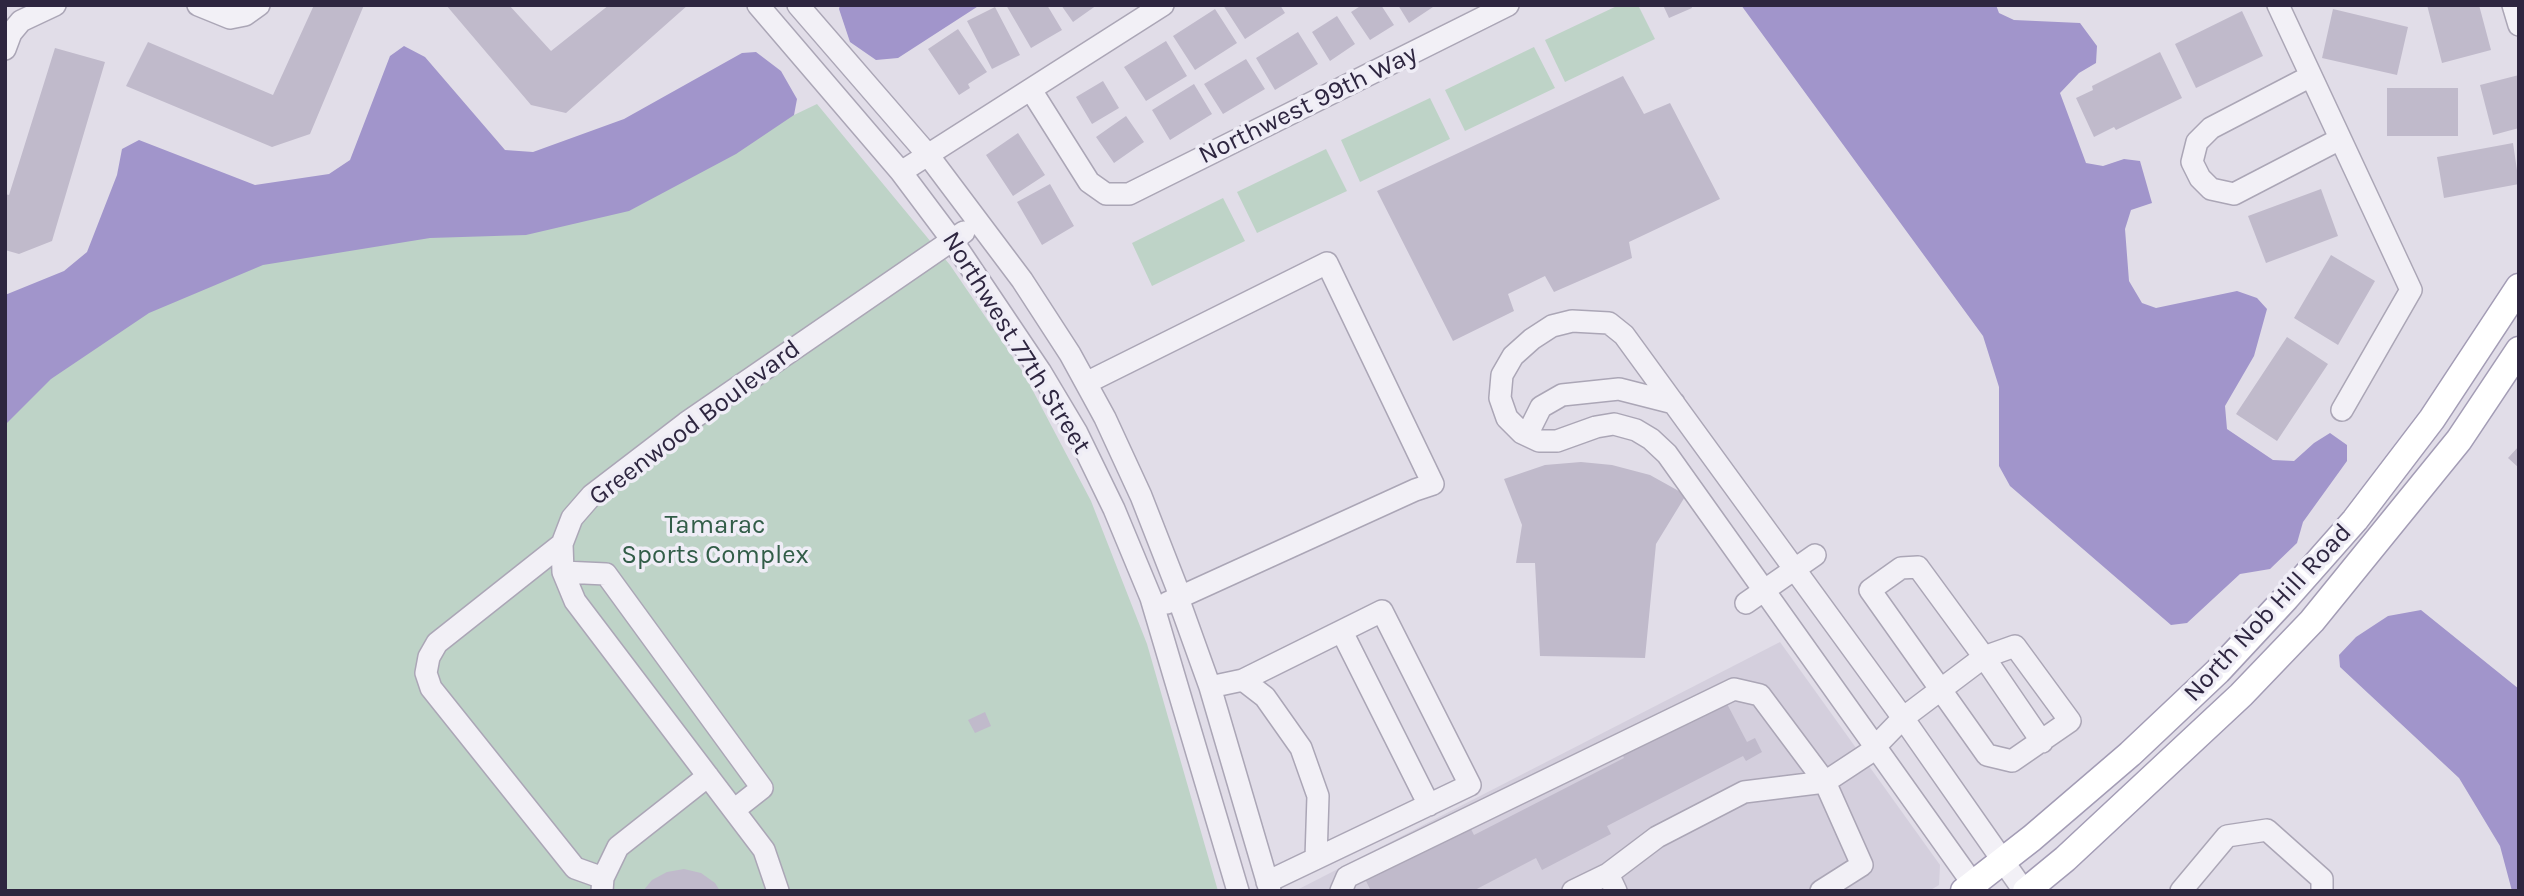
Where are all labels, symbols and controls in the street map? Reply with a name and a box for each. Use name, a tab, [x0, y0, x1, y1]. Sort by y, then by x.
street label: Northwest 99th Way	[1194, 39, 1422, 171]
street label: Northwest 77th Street	[935, 226, 1097, 460]
street label: Greenwood Boulevard	[583, 333, 807, 513]
park label: Tamarac Sports Complex	[621, 510, 809, 572]
street label: North Nob Hill Road	[2177, 517, 2359, 709]

